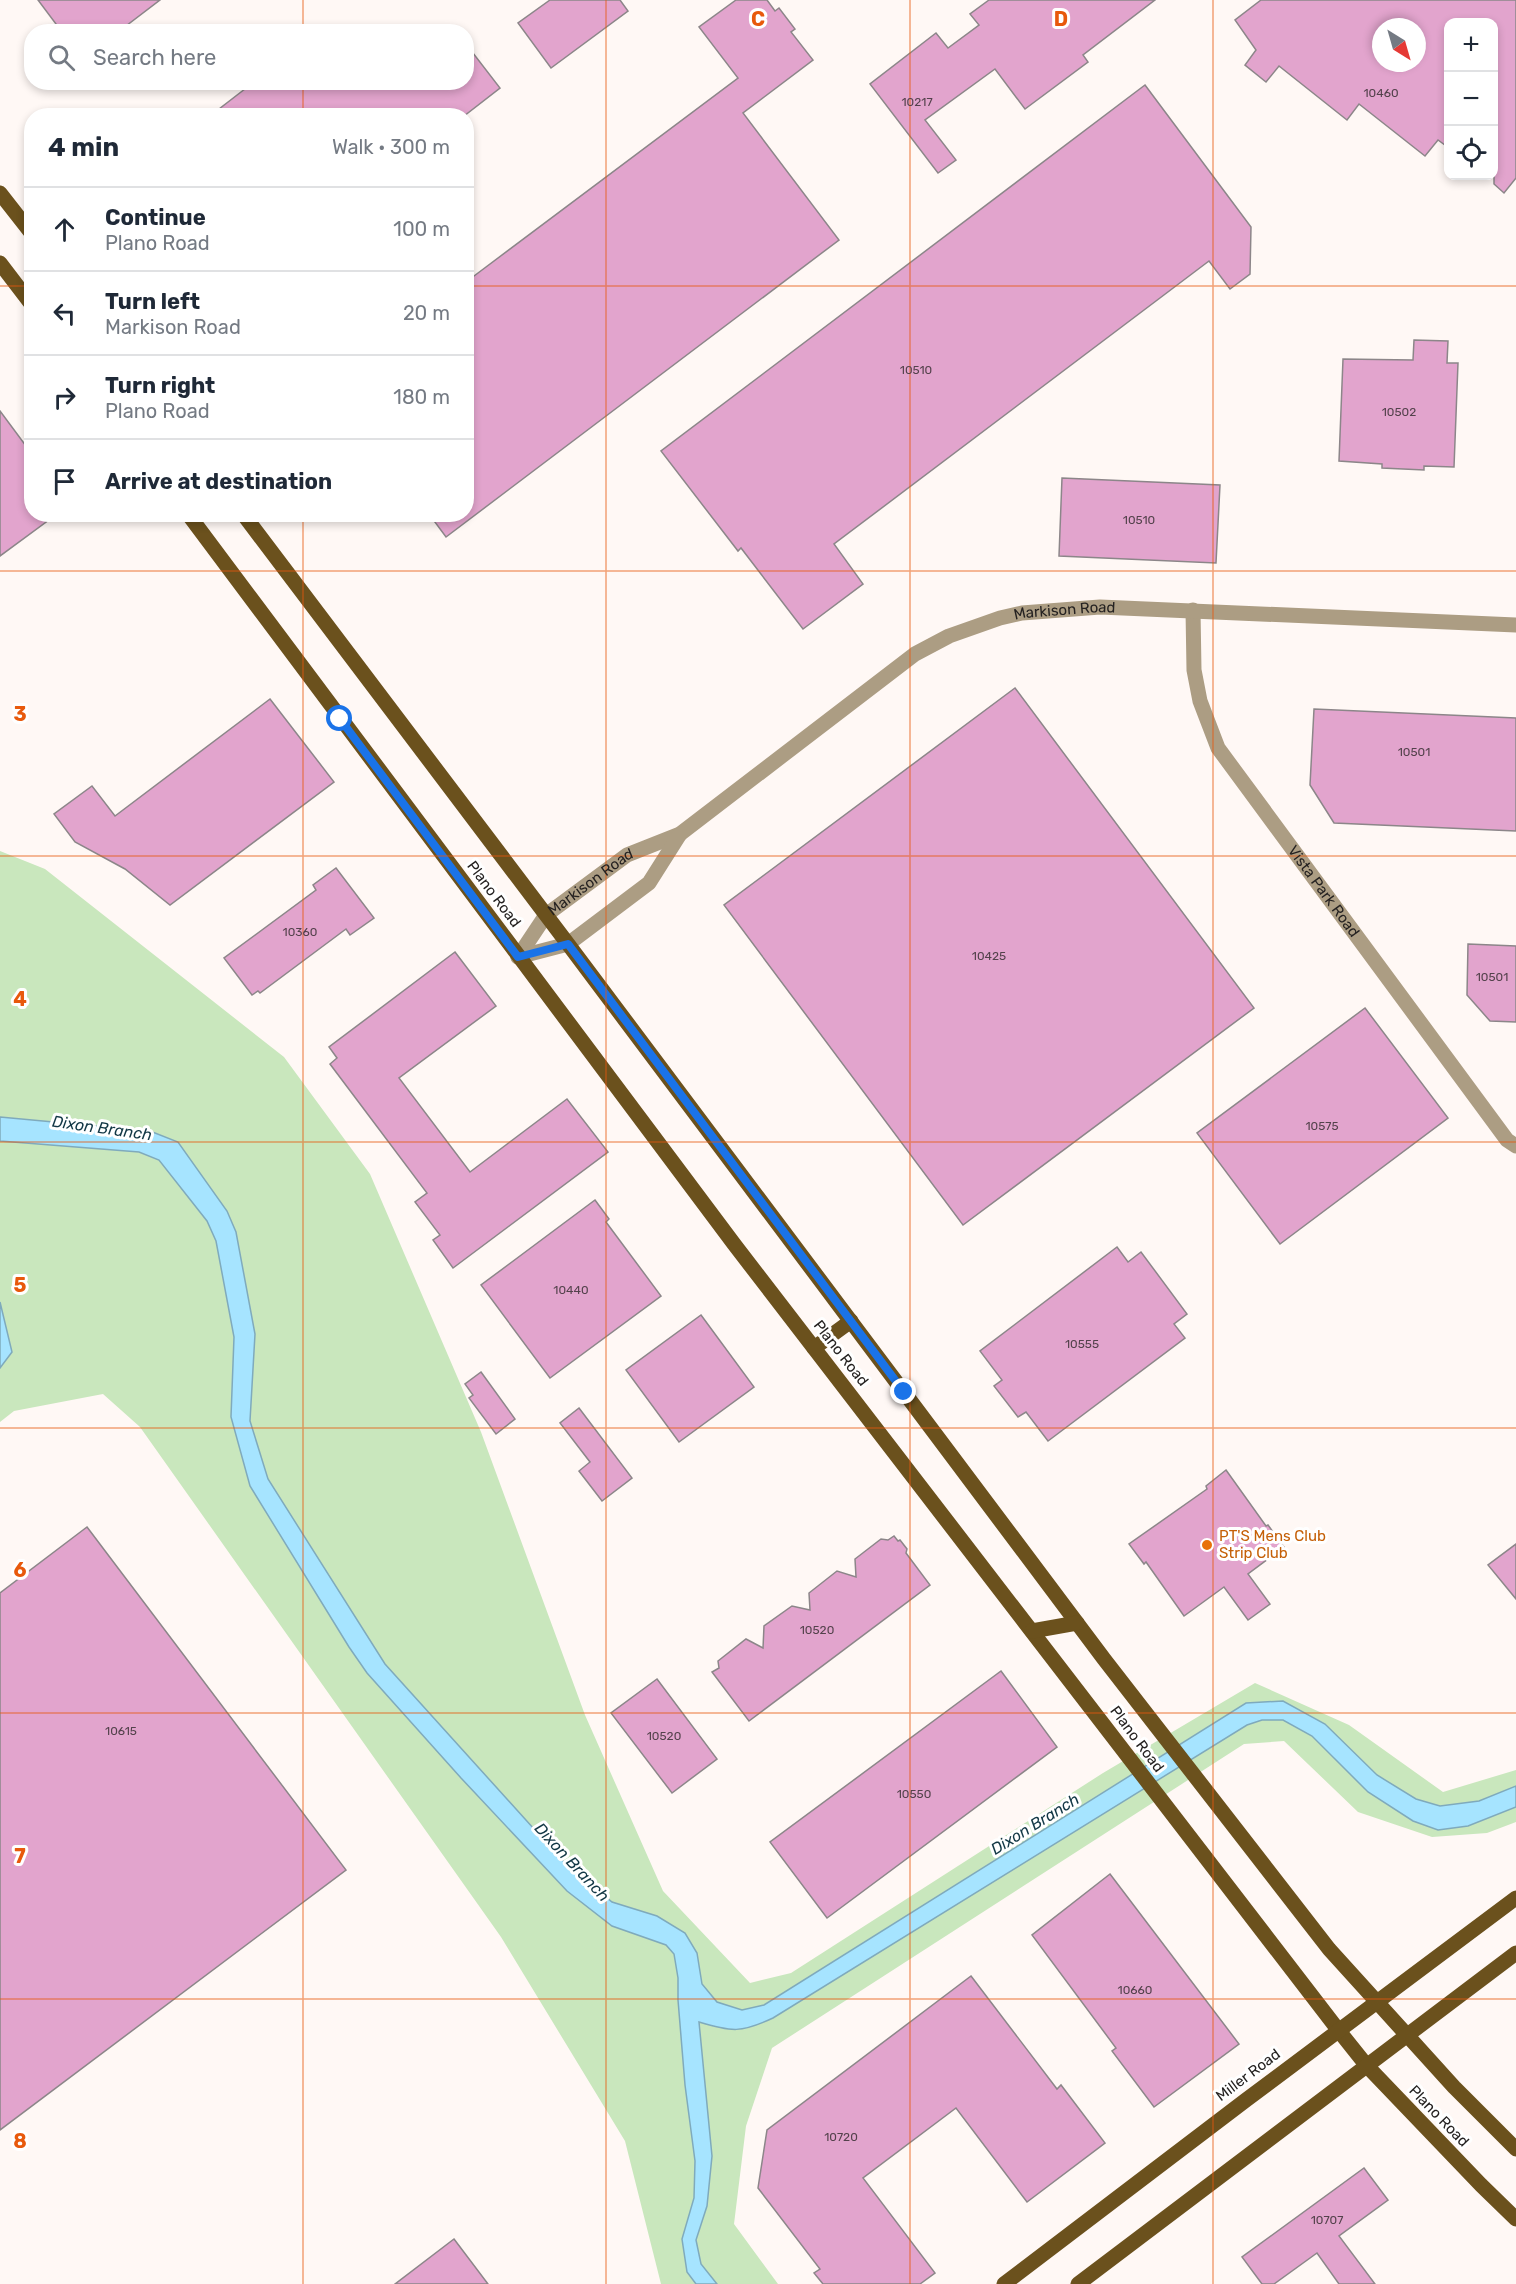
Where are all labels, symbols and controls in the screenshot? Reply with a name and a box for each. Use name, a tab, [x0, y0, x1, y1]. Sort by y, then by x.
text: C	[751, 7, 765, 31]
text: D	[1054, 7, 1068, 31]
north arrow	[1372, 18, 1426, 72]
map controls	[1444, 18, 1498, 180]
button: +	[1444, 18, 1498, 72]
search box	[24, 24, 474, 90]
icon: search	[45, 41, 78, 74]
text: Search here	[93, 44, 216, 71]
button: −	[1444, 72, 1498, 126]
house number: 10460	[1363, 86, 1399, 100]
house number: 10217	[901, 95, 933, 109]
button: locate	[1444, 126, 1498, 180]
text: 4 min	[48, 132, 119, 163]
text: Walk · 300 m	[332, 135, 450, 159]
text: Continue	[105, 204, 206, 231]
icon: ahead	[48, 213, 81, 246]
text: 100 m	[393, 217, 450, 241]
text: Plano Road	[105, 231, 210, 255]
text: Turn left	[105, 288, 200, 315]
icon: left	[48, 297, 81, 330]
text: 20 m	[403, 301, 450, 325]
text: Markison Road	[105, 315, 241, 339]
house number: 10510	[900, 363, 932, 377]
text: Turn right	[105, 372, 215, 399]
icon: right	[48, 381, 81, 414]
text: 180 m	[393, 385, 450, 409]
text: Plano Road	[105, 399, 210, 423]
house number: 10502	[1382, 405, 1416, 419]
icon: arrive	[48, 465, 81, 498]
text: Arrive at destination	[105, 468, 332, 495]
house number: 10510	[1123, 513, 1155, 527]
street label: Markison Road	[1012, 598, 1116, 624]
text: 3	[13, 702, 27, 726]
route start	[326, 705, 352, 731]
house number: 10501	[1398, 745, 1430, 759]
street label: Vista Park Road	[1284, 842, 1363, 941]
street label: Markison Road	[544, 845, 636, 920]
street label: Plano Road	[463, 857, 525, 931]
house number: 10360	[283, 925, 317, 939]
house number: 10425	[972, 949, 1006, 963]
house number: 10501	[1476, 970, 1508, 984]
text: 4	[13, 987, 27, 1011]
water label: Dixon Branch	[51, 1112, 153, 1144]
house number: 10575	[1305, 1119, 1339, 1133]
text: 5	[14, 1273, 27, 1297]
house number: 10440	[553, 1283, 589, 1297]
street label: Plano Road	[810, 1317, 872, 1389]
house number: 10555	[1065, 1337, 1099, 1351]
route end	[890, 1378, 916, 1404]
place label: PT'S Mens Club Strip Club	[1219, 1527, 1326, 1562]
marker: PT'S Mens Club Strip Club	[1200, 1538, 1214, 1552]
text: 6	[13, 1558, 27, 1582]
house number: 10520	[800, 1623, 834, 1637]
street label: Plano Road	[1106, 1702, 1168, 1776]
house number: 10615	[105, 1724, 137, 1738]
house number: 10520	[647, 1729, 681, 1743]
house number: 10550	[897, 1787, 931, 1801]
water label: Dixon Branch	[987, 1789, 1083, 1859]
water label: Dixon Branch	[531, 1819, 613, 1905]
text: 7	[14, 1844, 26, 1868]
house number: 10660	[1118, 1983, 1152, 1997]
street label: Miller Road	[1212, 2045, 1284, 2105]
street label: Plano Road	[1405, 2082, 1473, 2150]
text: 8	[13, 2129, 27, 2153]
house number: 10720	[824, 2130, 858, 2144]
house number: 10707	[1311, 2213, 1343, 2227]

